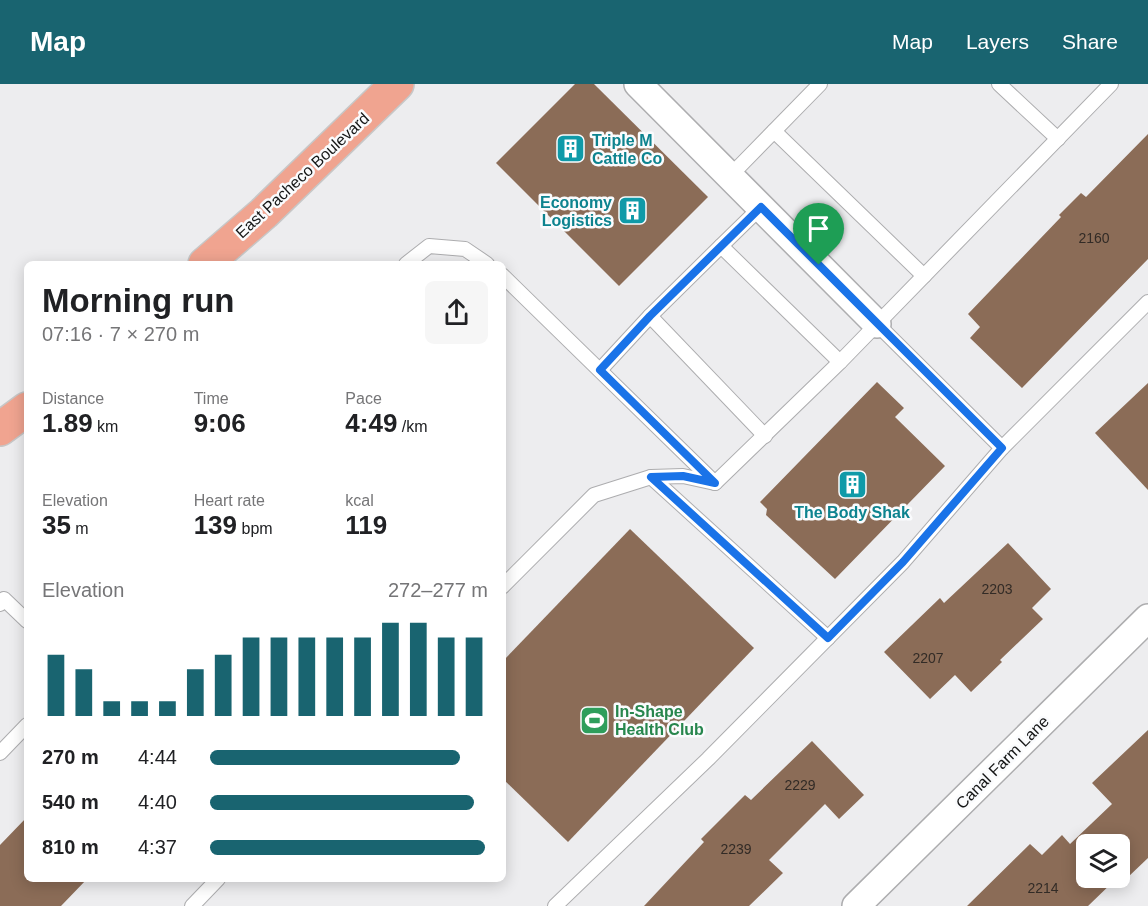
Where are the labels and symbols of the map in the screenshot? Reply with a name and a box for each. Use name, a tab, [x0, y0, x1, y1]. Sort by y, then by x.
street label: East Pacheco Boulevard	[232, 109, 372, 241]
place label: Triple M Cattle Co	[592, 132, 662, 167]
building icon: Triple M Cattle Co	[555, 133, 587, 165]
place label: Economy Logistics	[540, 194, 612, 229]
building icon: Economy Logistics	[617, 195, 649, 227]
pin	[793, 203, 844, 265]
house number: 2160	[1078, 230, 1110, 246]
building icon: The Body Shak	[836, 468, 868, 500]
place label: The Body Shak	[794, 504, 910, 521]
house number: 2203	[981, 581, 1013, 597]
house number: 2207	[912, 650, 944, 666]
place label: In-Shape Health Club	[615, 703, 704, 738]
sports icon: In-Shape Health Club	[578, 704, 610, 736]
street label: Canal Farm Lane	[953, 713, 1052, 812]
house number: 2229	[784, 777, 816, 793]
house number: 2239	[720, 841, 752, 857]
house number: 2214	[1027, 880, 1059, 896]

